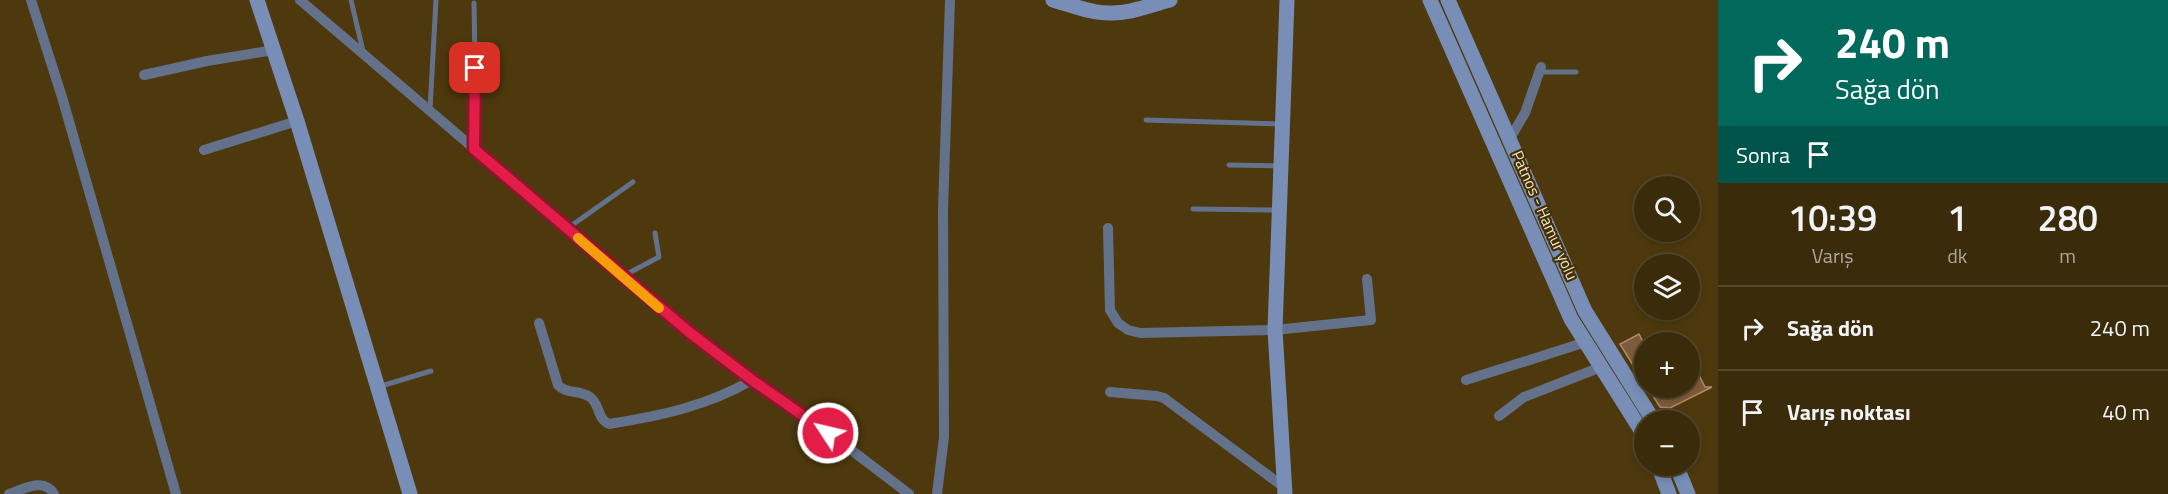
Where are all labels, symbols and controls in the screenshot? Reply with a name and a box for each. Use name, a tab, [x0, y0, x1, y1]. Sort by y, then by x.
text: 240 m	[1835, 10, 1950, 74]
icon: right	[1736, 24, 1814, 102]
pin	[449, 42, 500, 93]
icon: arrive	[458, 51, 491, 84]
text: Sağa dön	[1835, 68, 1940, 109]
text: Sonra	[1736, 138, 1790, 172]
icon: arrive	[1802, 138, 1835, 171]
street label: Patnos - Hamur yolu	[1506, 146, 1584, 284]
map controls	[1634, 176, 1700, 476]
button: search	[1634, 176, 1700, 242]
text: 10:39	[1788, 190, 1877, 245]
text: 1	[1947, 190, 1967, 245]
text: 280	[2037, 190, 2098, 245]
text: Varış	[1812, 240, 1854, 271]
text: dk	[1947, 240, 1967, 271]
text: m	[2059, 240, 2076, 271]
button: layers	[1634, 254, 1700, 320]
text: Sağa dön	[1787, 311, 1874, 345]
text: 240 m	[2090, 311, 2150, 345]
icon: right	[1736, 312, 1769, 345]
button: +	[1634, 332, 1700, 398]
text: Varış noktası	[1787, 395, 1911, 429]
text: 40 m	[2102, 395, 2150, 429]
icon: arrive	[1736, 396, 1769, 429]
position arrow	[796, 401, 860, 465]
button: −	[1634, 410, 1700, 476]

